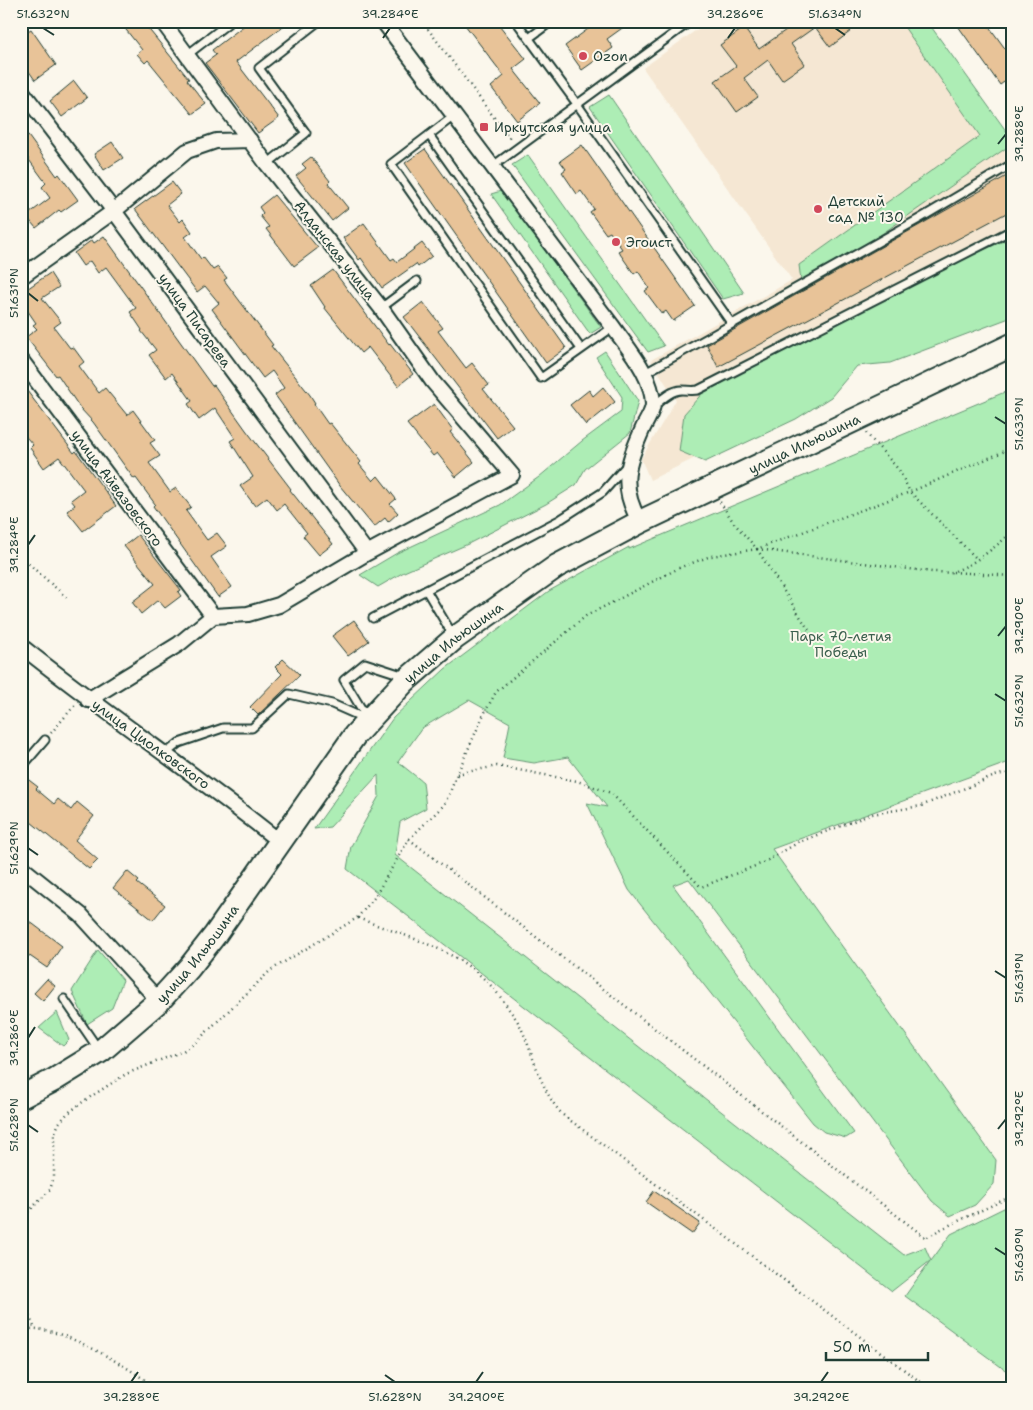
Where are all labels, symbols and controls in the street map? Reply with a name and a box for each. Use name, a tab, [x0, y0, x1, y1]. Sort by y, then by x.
text: 51.632°N	[16, 6, 70, 22]
text: 39.284°E	[362, 6, 418, 22]
text: 39.286°E	[707, 6, 763, 22]
text: 51.634°N	[808, 6, 862, 22]
place label: Ozon	[593, 47, 628, 65]
marker: Ozon	[577, 50, 589, 62]
text: 39.288°E	[1011, 105, 1027, 163]
place label: Иркутская улица	[494, 118, 611, 136]
marker: Иркутская улица	[478, 121, 490, 133]
place label: Детский сад № 130	[828, 192, 904, 226]
street label: Алданская улица	[291, 197, 380, 304]
marker: Детский сад № 130	[812, 203, 824, 215]
place label: Эгоист	[626, 233, 673, 251]
marker: Эгоист	[610, 236, 622, 248]
text: 51.631°N	[6, 268, 22, 318]
street label: улица Писарева	[155, 269, 236, 371]
text: 51.633°N	[1011, 397, 1027, 451]
street label: улица Ильюшина	[745, 409, 863, 478]
street label: улица Айвазовского	[67, 426, 167, 550]
text: 39.284°E	[6, 517, 22, 573]
street label: улица Ильюшина	[400, 598, 507, 687]
text: 39.290°E	[1011, 598, 1027, 654]
park label: Парк 70-летия Победы	[790, 627, 892, 661]
text: 51.632°N	[1011, 674, 1027, 728]
street label: улица Циолковского	[88, 695, 214, 793]
text: 51.629°N	[6, 821, 22, 875]
street label: улица Ильюшина	[152, 901, 243, 1007]
text: 51.631°N	[1011, 953, 1027, 1003]
text: 39.286°E	[6, 1010, 22, 1066]
text: 39.292°E	[1011, 1091, 1027, 1147]
text: 51.628°N	[6, 1098, 22, 1152]
text: 51.630°N	[1011, 1228, 1027, 1282]
scale bar	[826, 1330, 928, 1362]
text: 50 m	[833, 1337, 871, 1357]
text: 39.288°E	[102, 1389, 160, 1405]
text: 51.628°N	[368, 1389, 422, 1405]
text: 39.290°E	[448, 1389, 504, 1405]
text: 39.292°E	[793, 1389, 849, 1405]

